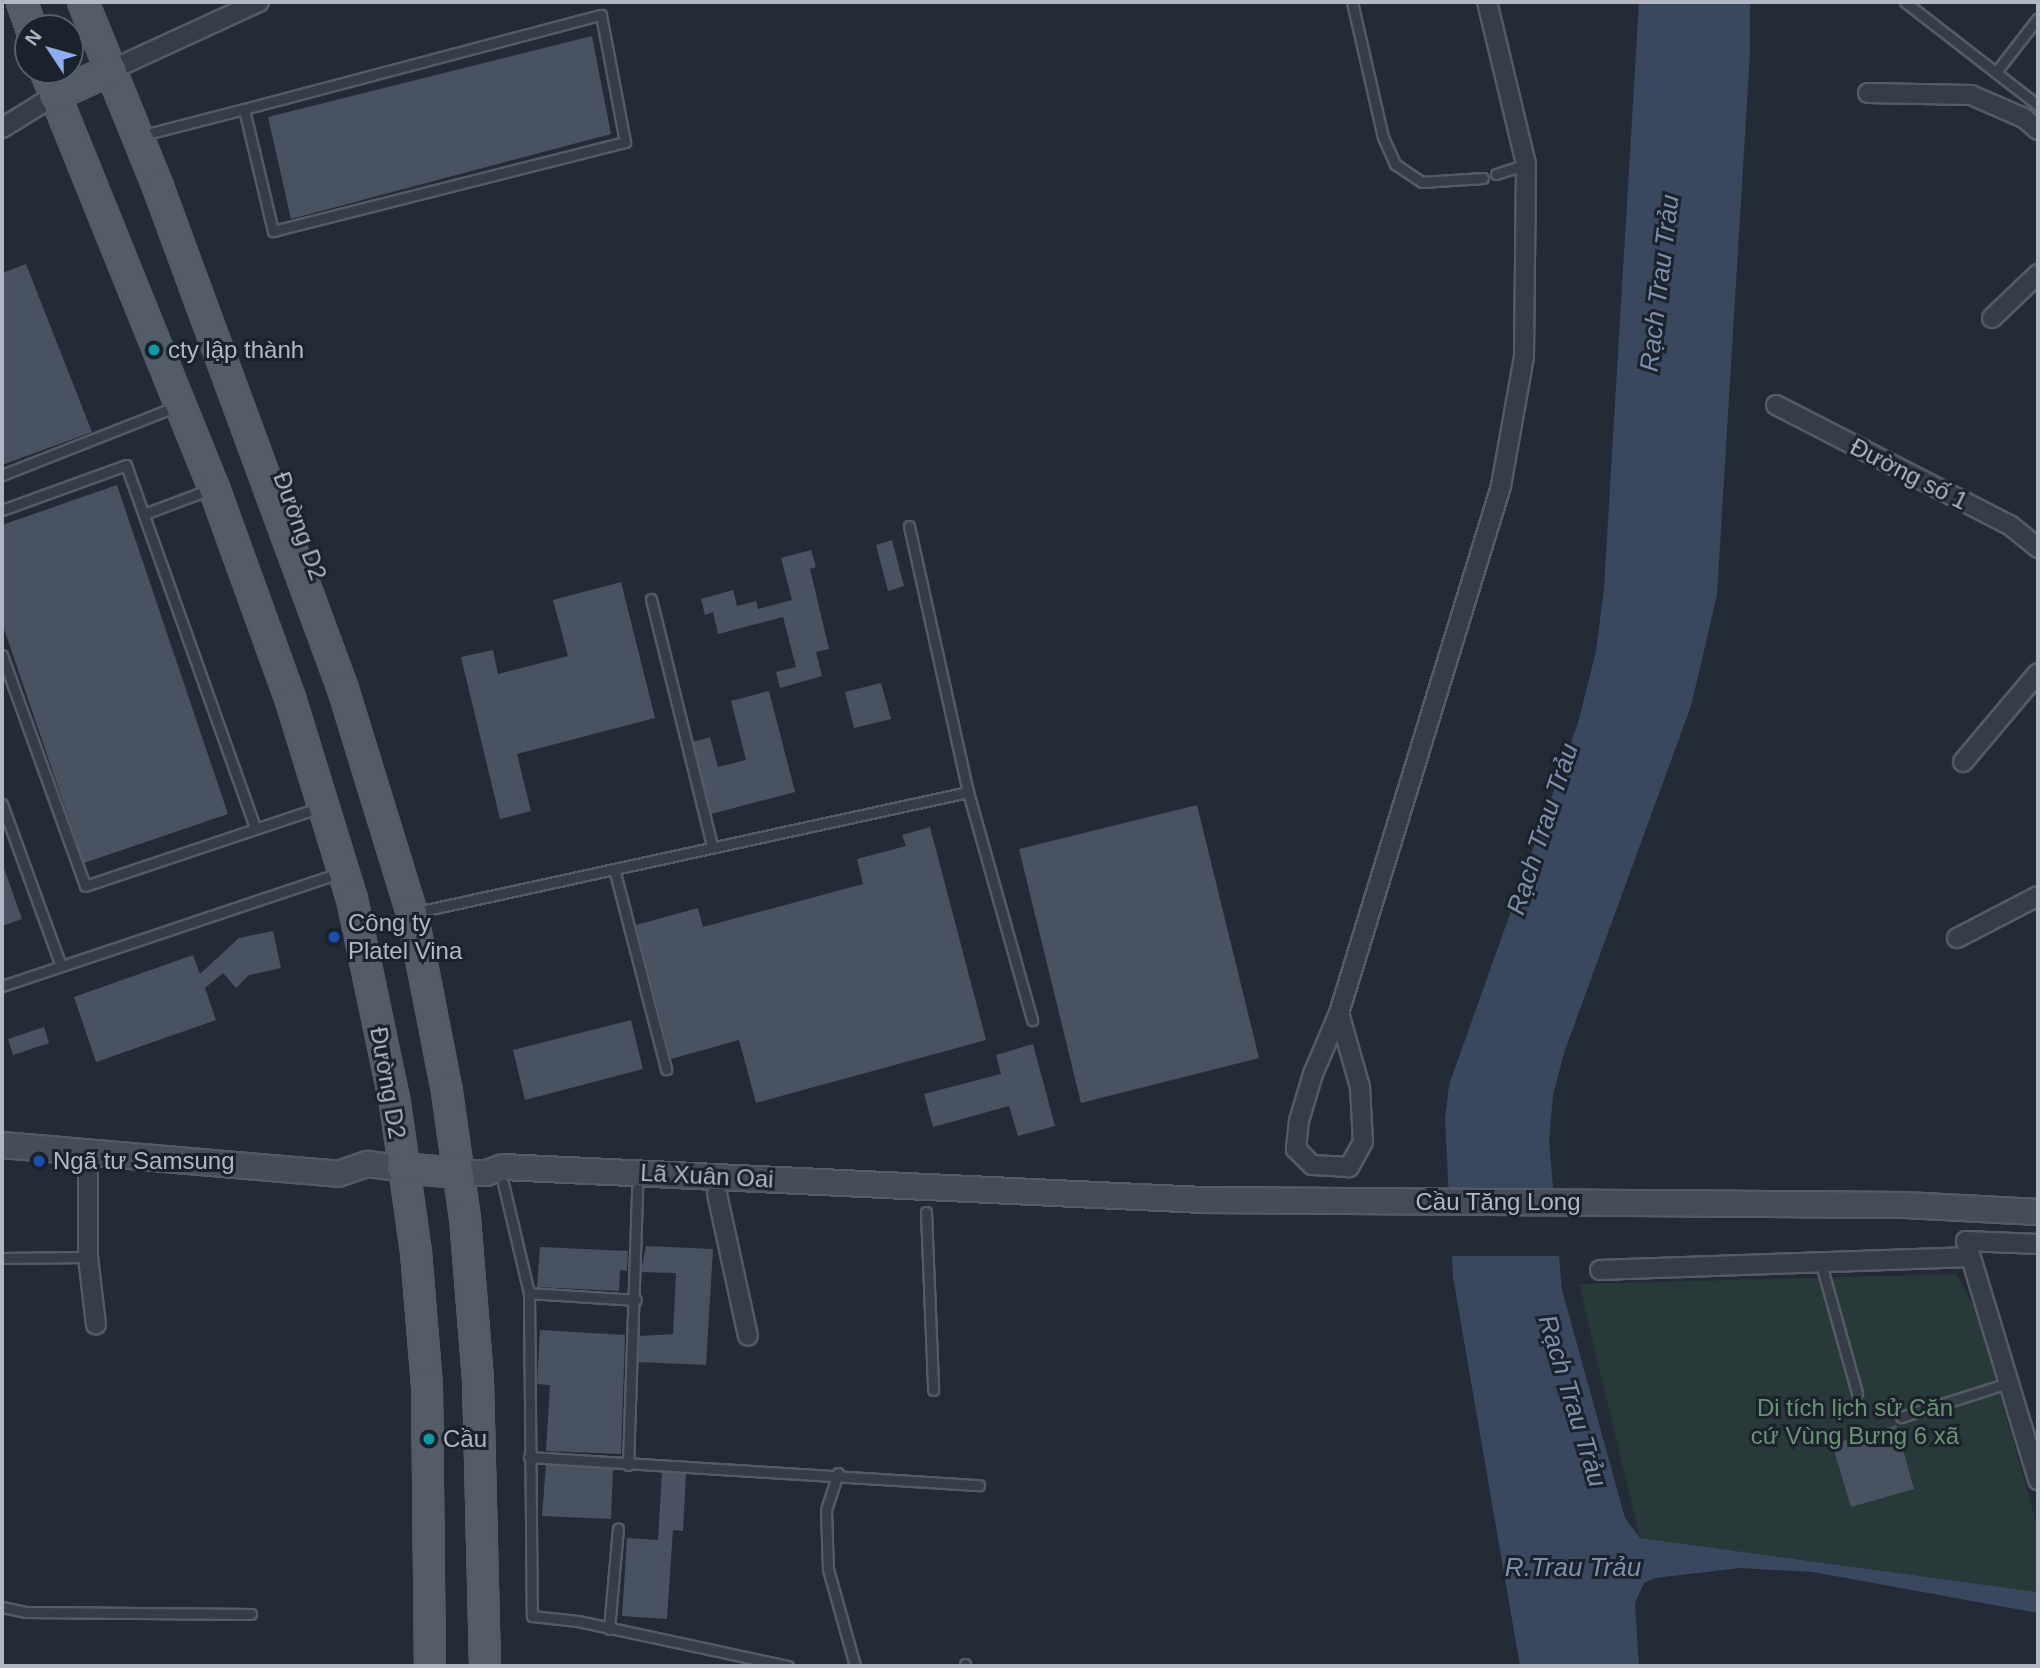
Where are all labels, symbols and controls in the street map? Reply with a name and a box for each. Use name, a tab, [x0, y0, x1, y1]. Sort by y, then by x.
north arrow	[14, 14, 84, 84]
text: N	[21, 26, 46, 49]
water label: Rạch Trau Trảu	[1634, 193, 1686, 373]
place label: cty lập thành	[168, 336, 304, 364]
marker: cty lập thành	[146, 342, 162, 358]
street label: Đường số 1	[1845, 432, 1973, 516]
street label: Đường D2	[267, 468, 333, 584]
water label: Rạch Trau Trảu	[1501, 739, 1585, 919]
place label: Công ty Platel Vina	[348, 909, 462, 965]
marker: Công ty Platel Vina	[326, 929, 342, 945]
street label: Đường D2	[364, 1025, 412, 1141]
place label: Ngã tư Samsung	[53, 1147, 234, 1175]
marker: Ngã tư Samsung	[31, 1153, 47, 1169]
street label: Lã Xuân Oai	[640, 1158, 774, 1194]
street label: Cầu Tăng Long	[1415, 1188, 1581, 1216]
water label: Rạch Trau Trảu	[1531, 1311, 1613, 1491]
park label: Di tích lịch sử Căn cứ Vùng Bưng 6 xã	[1751, 1394, 1959, 1450]
place label: Cầu	[443, 1425, 487, 1453]
marker: Cầu	[421, 1431, 437, 1447]
water label: R.Trau Trảu	[1505, 1552, 1641, 1584]

